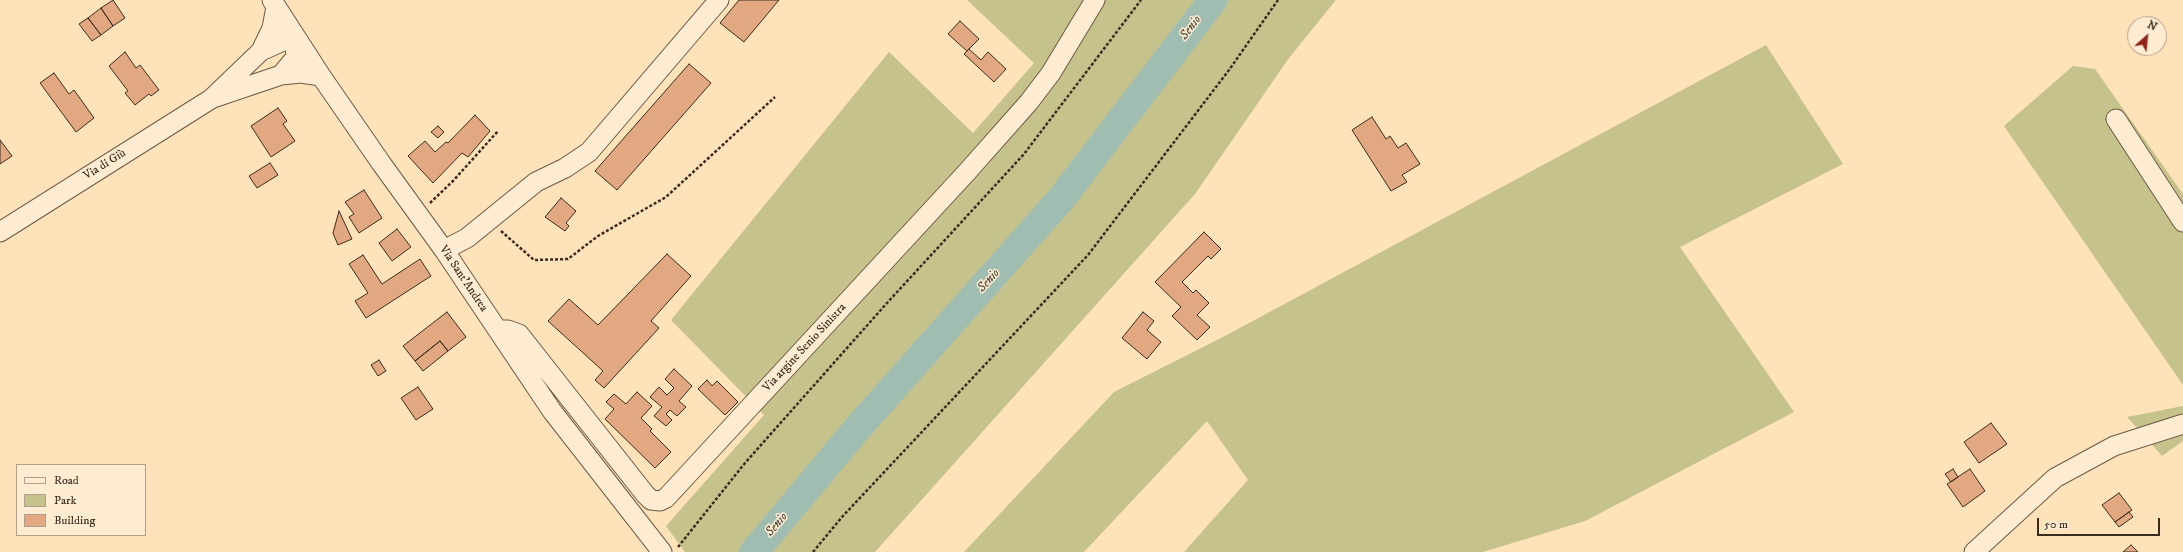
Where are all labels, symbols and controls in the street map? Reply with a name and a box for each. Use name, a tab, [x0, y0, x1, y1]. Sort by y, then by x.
water label: Senio	[1177, 13, 1205, 43]
north arrow	[2127, 16, 2167, 56]
text: N	[2145, 18, 2159, 34]
street label: Via di Giù	[81, 146, 129, 184]
street label: Via Sant'Andrea	[436, 243, 490, 315]
water label: Senio	[974, 266, 1004, 296]
street label: Via argine Senio Sinistra	[760, 301, 850, 395]
legend	[16, 464, 146, 536]
text: Road	[54, 473, 79, 488]
text: Park	[54, 493, 76, 508]
water label: Senio	[763, 510, 791, 540]
scale bar	[2039, 510, 2162, 536]
text: Building	[54, 513, 95, 528]
text: 50 m	[2044, 517, 2068, 532]

